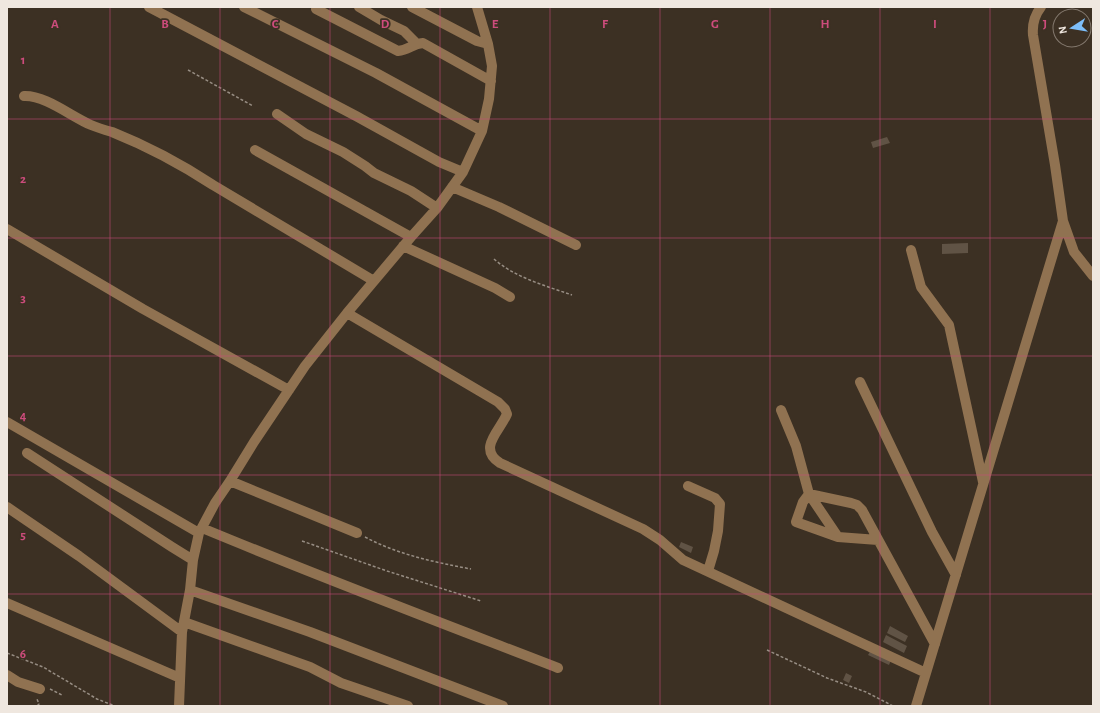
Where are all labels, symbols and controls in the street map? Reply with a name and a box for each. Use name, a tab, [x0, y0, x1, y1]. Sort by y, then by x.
north arrow	[1052, 8, 1092, 48]
text: A	[51, 18, 59, 31]
text: B	[161, 18, 169, 31]
text: C	[272, 18, 279, 31]
text: D	[381, 18, 390, 31]
text: E	[492, 18, 499, 31]
text: F	[602, 18, 609, 31]
text: G	[711, 18, 719, 31]
text: H	[820, 18, 830, 31]
text: I	[933, 18, 937, 31]
text: J	[1043, 18, 1047, 31]
text: N	[1057, 25, 1069, 35]
text: 1	[21, 54, 25, 67]
text: 2	[20, 173, 26, 186]
text: 3	[20, 292, 26, 305]
text: 4	[20, 410, 27, 423]
text: 5	[20, 529, 26, 542]
text: 6	[20, 648, 26, 661]

